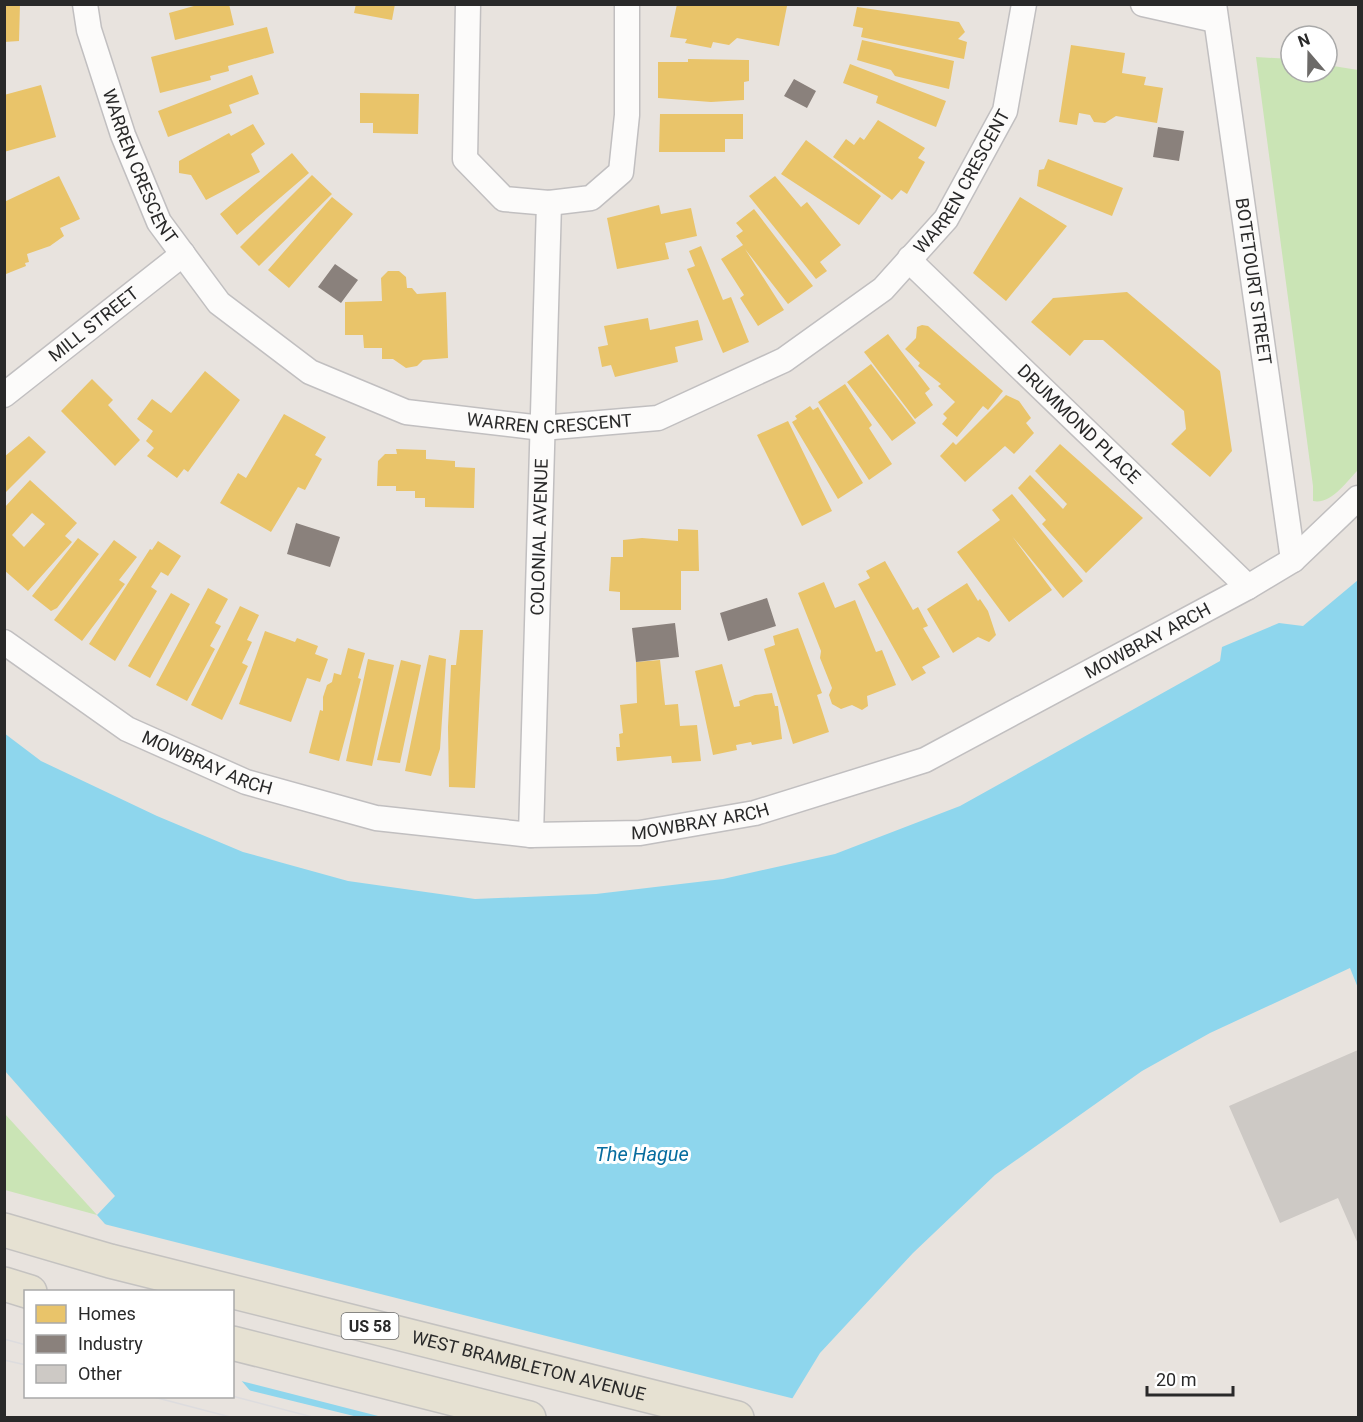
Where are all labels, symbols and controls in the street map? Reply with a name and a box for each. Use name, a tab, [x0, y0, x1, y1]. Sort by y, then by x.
north arrow	[1279, 24, 1339, 84]
text: N	[1295, 30, 1313, 51]
street label: WARREN CRESCENT	[99, 86, 182, 248]
street label: WARREN CRESCENT	[909, 105, 1014, 258]
street label: BOTETOURT STREET	[1232, 196, 1276, 366]
street label: MILL STREET	[44, 282, 143, 366]
street label: DRUMMOND PLACE	[1013, 360, 1145, 488]
street label: WARREN CRESCENT	[466, 408, 633, 438]
street label: COLONIAL AVENUE	[526, 458, 552, 616]
street label: MOWBRAY ARCH	[1081, 598, 1214, 683]
street label: MOWBRAY ARCH	[139, 726, 275, 799]
street label: MOWBRAY ARCH	[631, 798, 772, 843]
water label: The Hague	[595, 1142, 689, 1166]
legend	[24, 1290, 234, 1398]
text: Homes	[78, 1303, 136, 1324]
road number: US 58	[342, 1313, 398, 1339]
street label: WEST BRAMBLETON AVENUE	[410, 1326, 648, 1405]
text: Industry	[78, 1333, 143, 1354]
scale bar	[1147, 1359, 1232, 1397]
text: Other	[78, 1363, 122, 1384]
text: 20 m	[1156, 1369, 1196, 1390]

